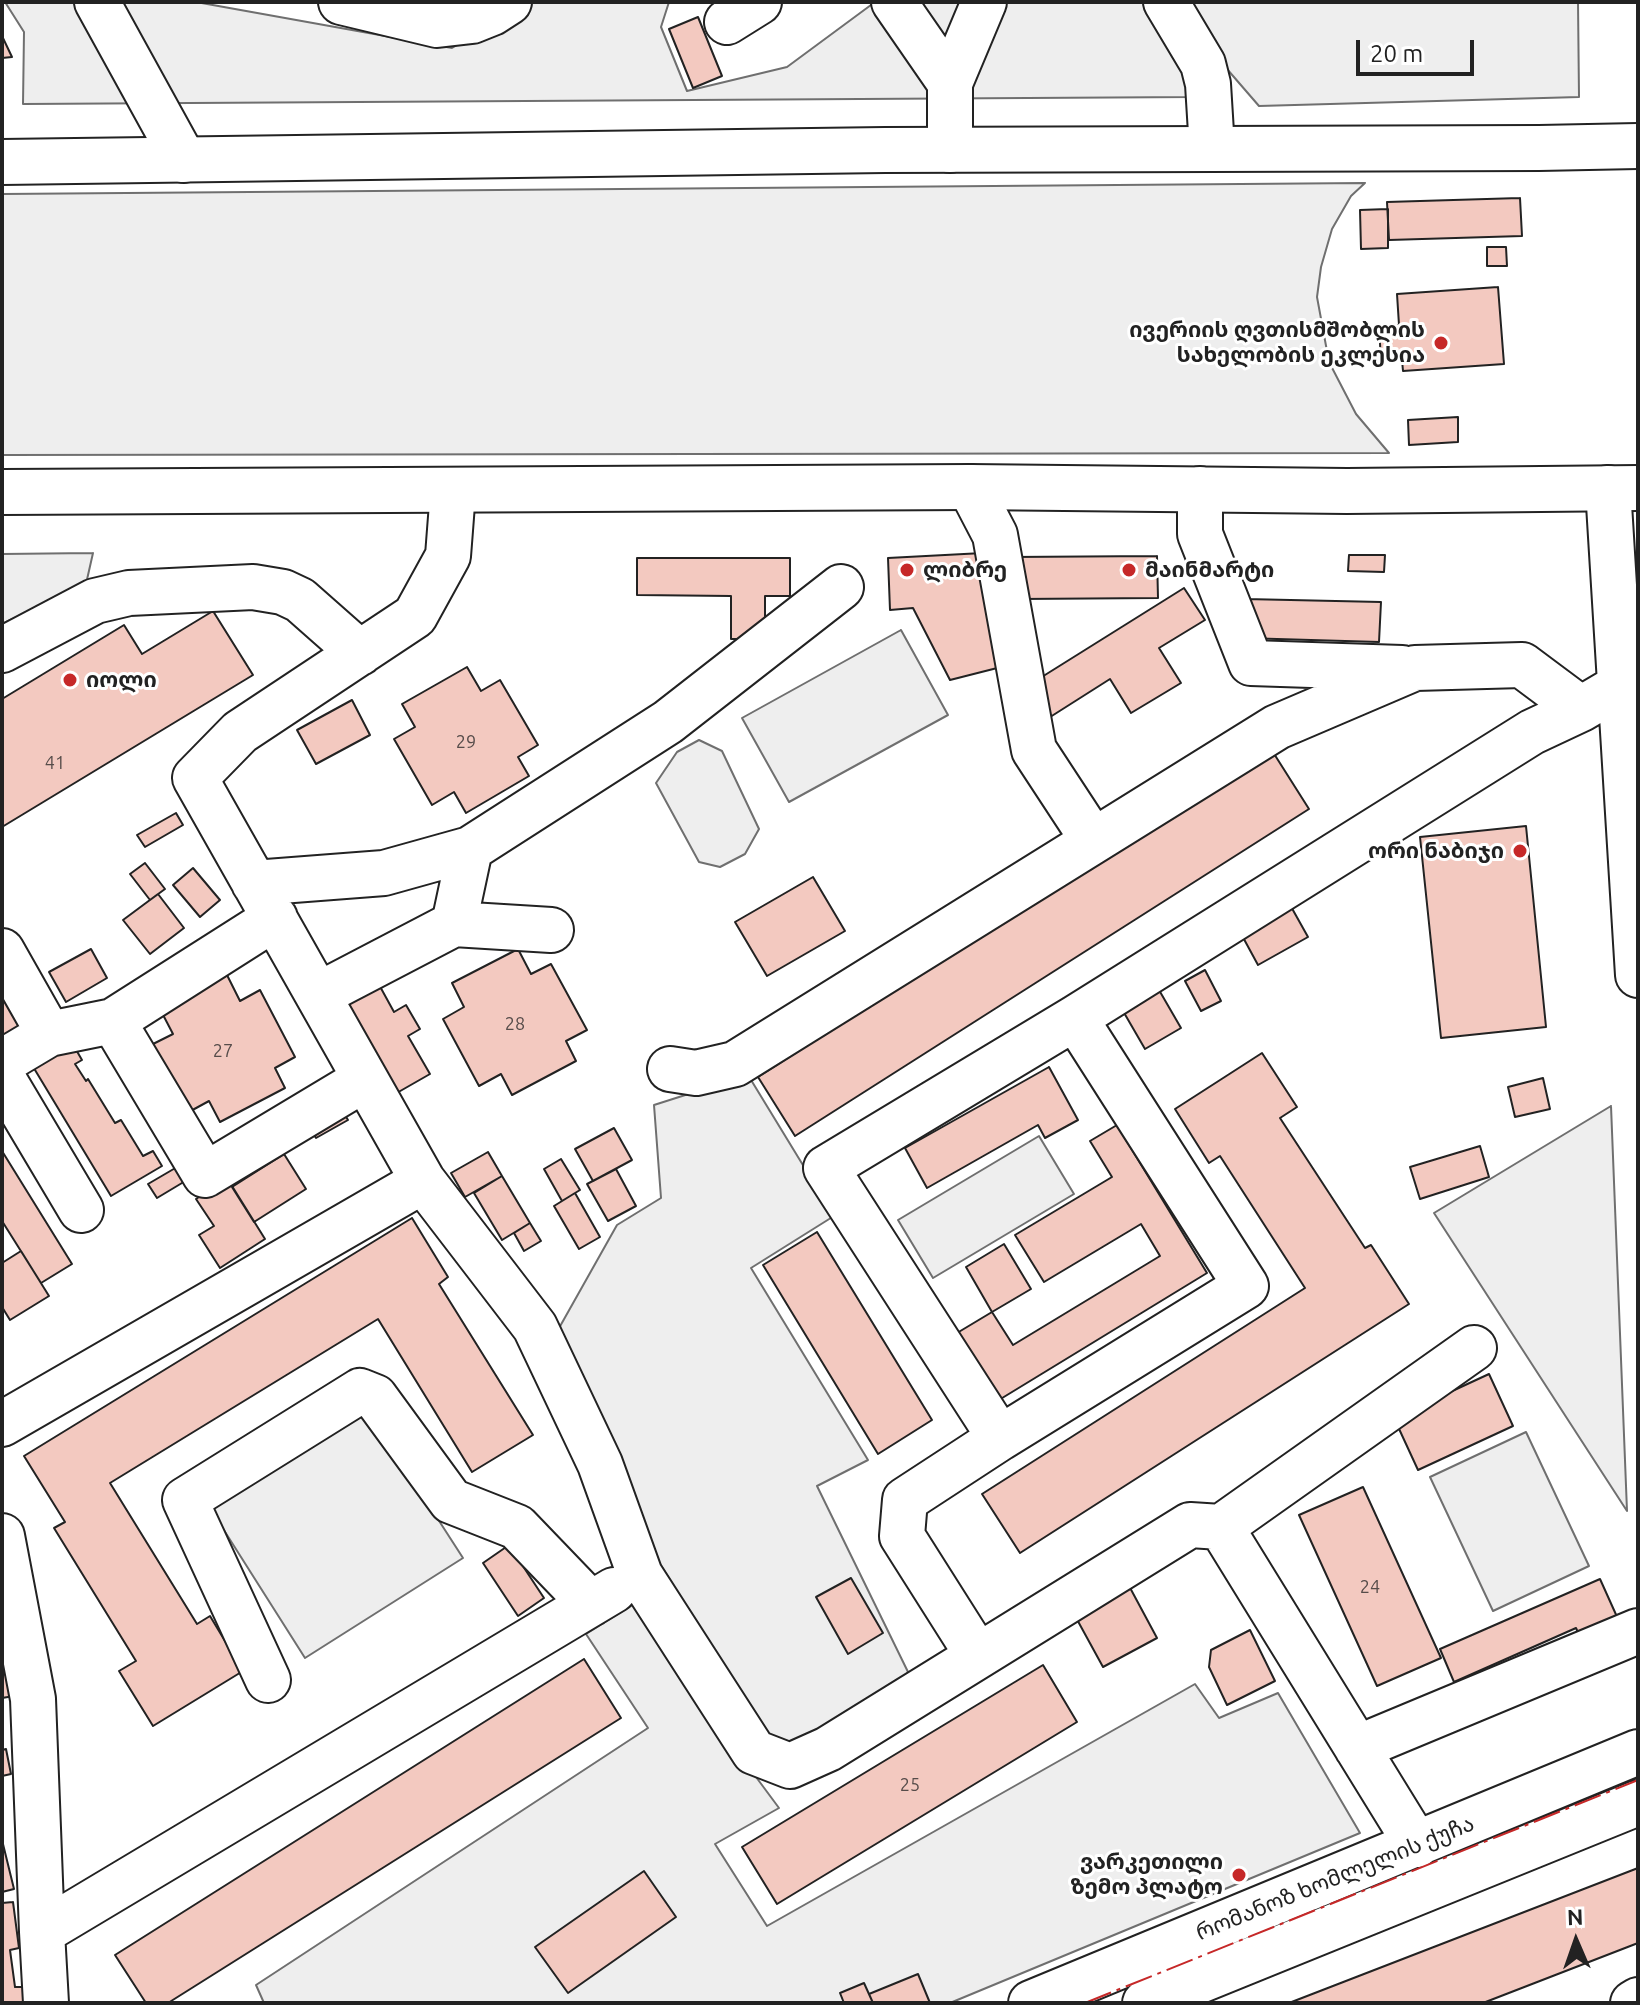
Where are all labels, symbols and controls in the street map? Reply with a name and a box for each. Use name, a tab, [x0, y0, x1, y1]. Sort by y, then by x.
scale bar	[1360, 24, 1478, 74]
text: 20 m	[1370, 40, 1423, 67]
place label: ივერიის ღვთისმშობლის სახელობის ეკლესია	[1129, 317, 1425, 368]
marker: ივერიის ღვთისმშობლის სახელობის ეკლესია	[1432, 334, 1450, 352]
place label: ლიბრე	[923, 557, 1007, 583]
place label: მაინმარტი	[1145, 557, 1274, 583]
marker: ლიბრე	[898, 561, 916, 579]
marker: მაინმარტი	[1120, 561, 1138, 579]
place label: იოლი	[86, 667, 157, 693]
marker: იოლი	[61, 671, 79, 689]
house number: 29	[456, 731, 476, 753]
house number: 41	[45, 752, 65, 774]
place label: ორი ნაბიჯი	[1368, 838, 1504, 864]
marker: ორი ნაბიჯი	[1511, 842, 1529, 860]
house number: 28	[505, 1013, 525, 1035]
house number: 27	[213, 1040, 233, 1062]
house number: 24	[1360, 1576, 1380, 1598]
house number: 25	[900, 1774, 920, 1796]
street label: რომანოზ ხომლელის ქუჩა	[1192, 1810, 1478, 1946]
place label: ვარკეთილი ზემო პლატო	[1070, 1849, 1223, 1900]
marker: ვარკეთილი ზემო პლატო	[1230, 1866, 1248, 1884]
north arrow	[1536, 1901, 1616, 1981]
text: N	[1566, 1904, 1584, 1929]

